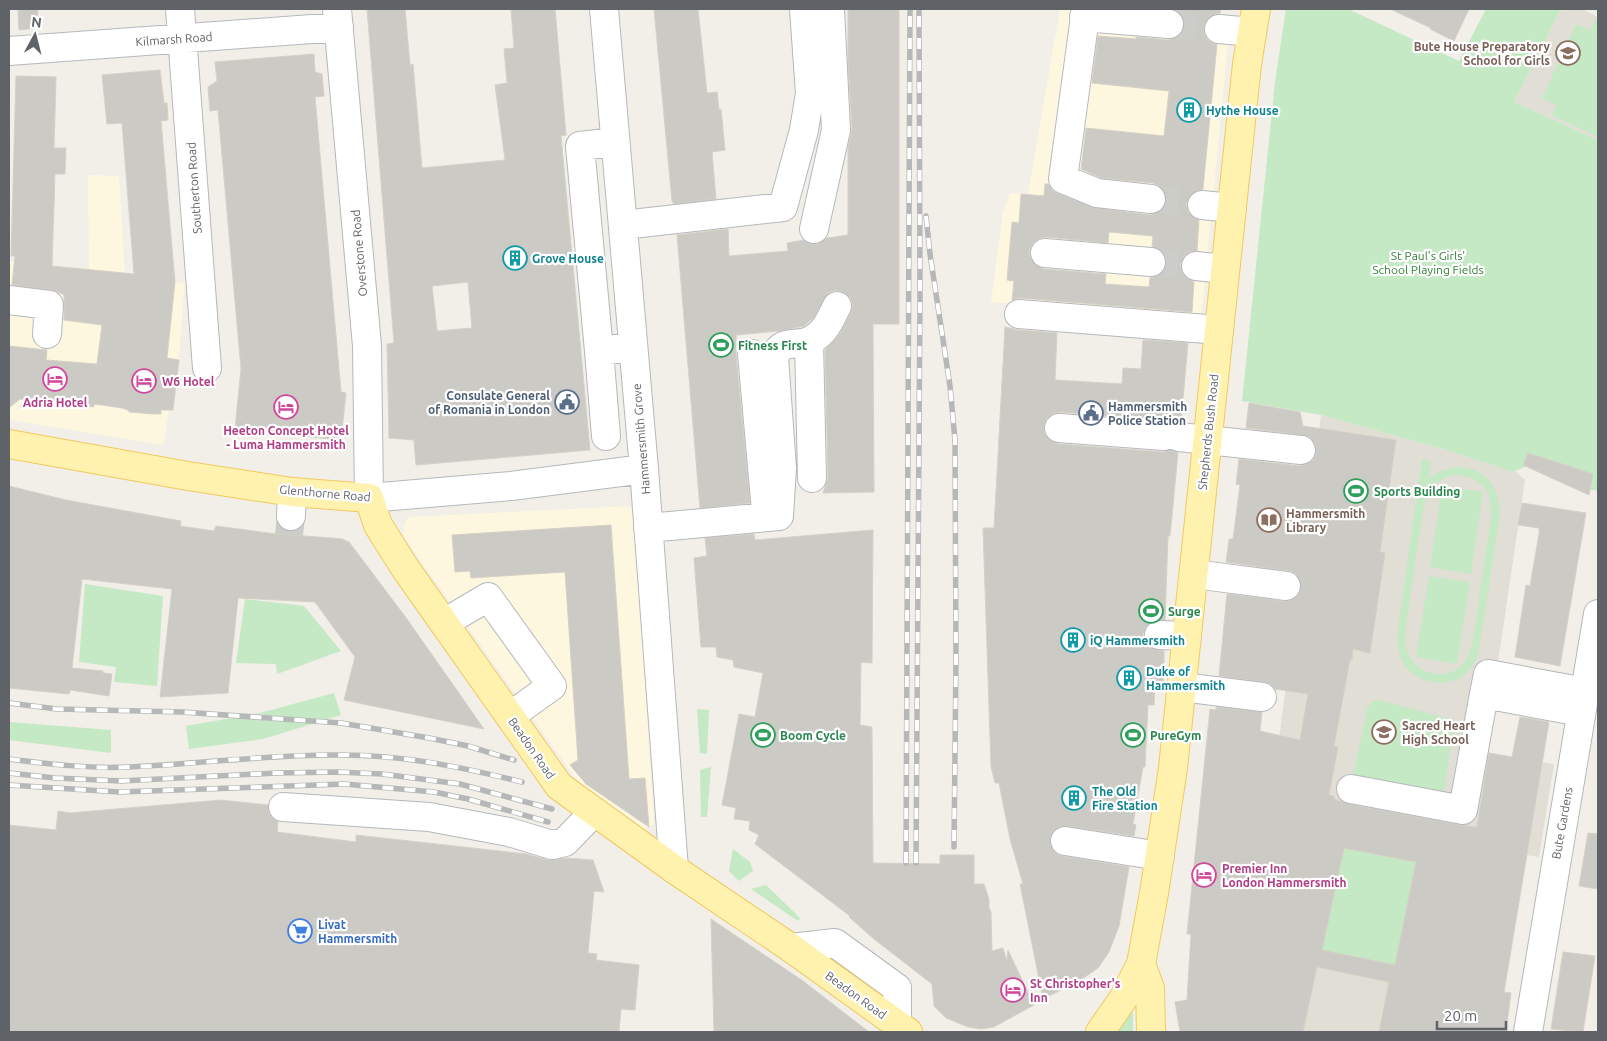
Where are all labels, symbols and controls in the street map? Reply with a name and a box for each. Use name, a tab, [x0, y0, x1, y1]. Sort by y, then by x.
north arrow	[10, 10, 60, 60]
text: N	[30, 14, 43, 31]
street label: Kilmarsh Road	[135, 30, 213, 48]
place label: Bute House Preparatory School for Girls	[1414, 40, 1551, 67]
school or university icon: Bute House Preparatory School for Girls	[1555, 40, 1581, 66]
building icon: Hythe House	[1176, 97, 1202, 123]
place label: Hythe House	[1206, 104, 1279, 117]
street label: Southerton Road	[184, 142, 204, 234]
street label: Overstone Road	[349, 209, 369, 297]
building icon: Grove House	[502, 245, 528, 271]
park label: St Paul's Girls' School Playing Fields	[1372, 249, 1484, 276]
place label: Grove House	[532, 252, 604, 265]
sports icon: Fitness First	[708, 332, 734, 358]
place label: Fitness First	[738, 339, 807, 352]
hotel icon: Adria Hotel	[42, 366, 68, 392]
hotel icon: W6 Hotel	[131, 368, 157, 394]
street label: Shepherds Bush Road	[1195, 373, 1221, 491]
place label: W6 Hotel	[162, 375, 215, 388]
street label: Hammersmith Grove	[630, 383, 652, 495]
place label: Consulate General of Romania in London	[428, 389, 550, 416]
public building icon: Consulate General of Romania in London	[554, 389, 580, 415]
hotel icon: Heeton Concept Hotel - Luma Hammersmith	[273, 394, 299, 420]
place label: Adria Hotel	[23, 396, 88, 409]
public building icon: Hammersmith Police Station	[1078, 400, 1104, 426]
place label: Hammersmith Police Station	[1108, 400, 1187, 427]
place label: Heeton Concept Hotel - Luma Hammersmith	[223, 424, 349, 451]
sports icon: Sports Building	[1343, 478, 1369, 504]
street label: Glenthorne Road	[279, 483, 371, 503]
place label: Sports Building	[1374, 485, 1460, 498]
library icon: Hammersmith Library	[1256, 507, 1282, 533]
place label: Hammersmith Library	[1286, 507, 1365, 534]
sports icon: Surge	[1138, 598, 1164, 624]
place label: Surge	[1168, 605, 1201, 618]
building icon: iQ Hammersmith	[1060, 627, 1086, 653]
place label: iQ Hammersmith	[1090, 634, 1185, 647]
building icon: Duke of Hammersmith	[1116, 665, 1142, 691]
place label: Duke of Hammersmith	[1146, 665, 1225, 692]
street label: Beadon Road	[506, 715, 558, 781]
school or university icon: Sacred Heart High School	[1371, 719, 1397, 745]
place label: Sacred Heart High School	[1402, 719, 1475, 746]
sports icon: Boom Cycle	[750, 722, 776, 748]
sports icon: PureGym	[1120, 722, 1146, 748]
place label: Boom Cycle	[780, 729, 846, 742]
place label: PureGym	[1150, 729, 1201, 742]
building icon: The Old Fire Station	[1061, 785, 1087, 811]
place label: The Old Fire Station	[1092, 785, 1158, 812]
street label: Bute Gardens	[1549, 786, 1575, 860]
hotel icon: Premier Inn London Hammersmith	[1191, 862, 1217, 888]
place label: Premier Inn London Hammersmith	[1222, 862, 1346, 889]
supermarket icon: Livat Hammersmith	[287, 918, 313, 944]
place label: Livat Hammersmith	[318, 918, 397, 945]
street label: Beadon Road	[823, 969, 889, 1021]
hotel icon: St Christopher's Inn	[1000, 977, 1026, 1003]
place label: St Christopher's Inn	[1030, 977, 1121, 1004]
scale bar	[1437, 998, 1506, 1030]
text: 20 m	[1444, 1007, 1477, 1024]

